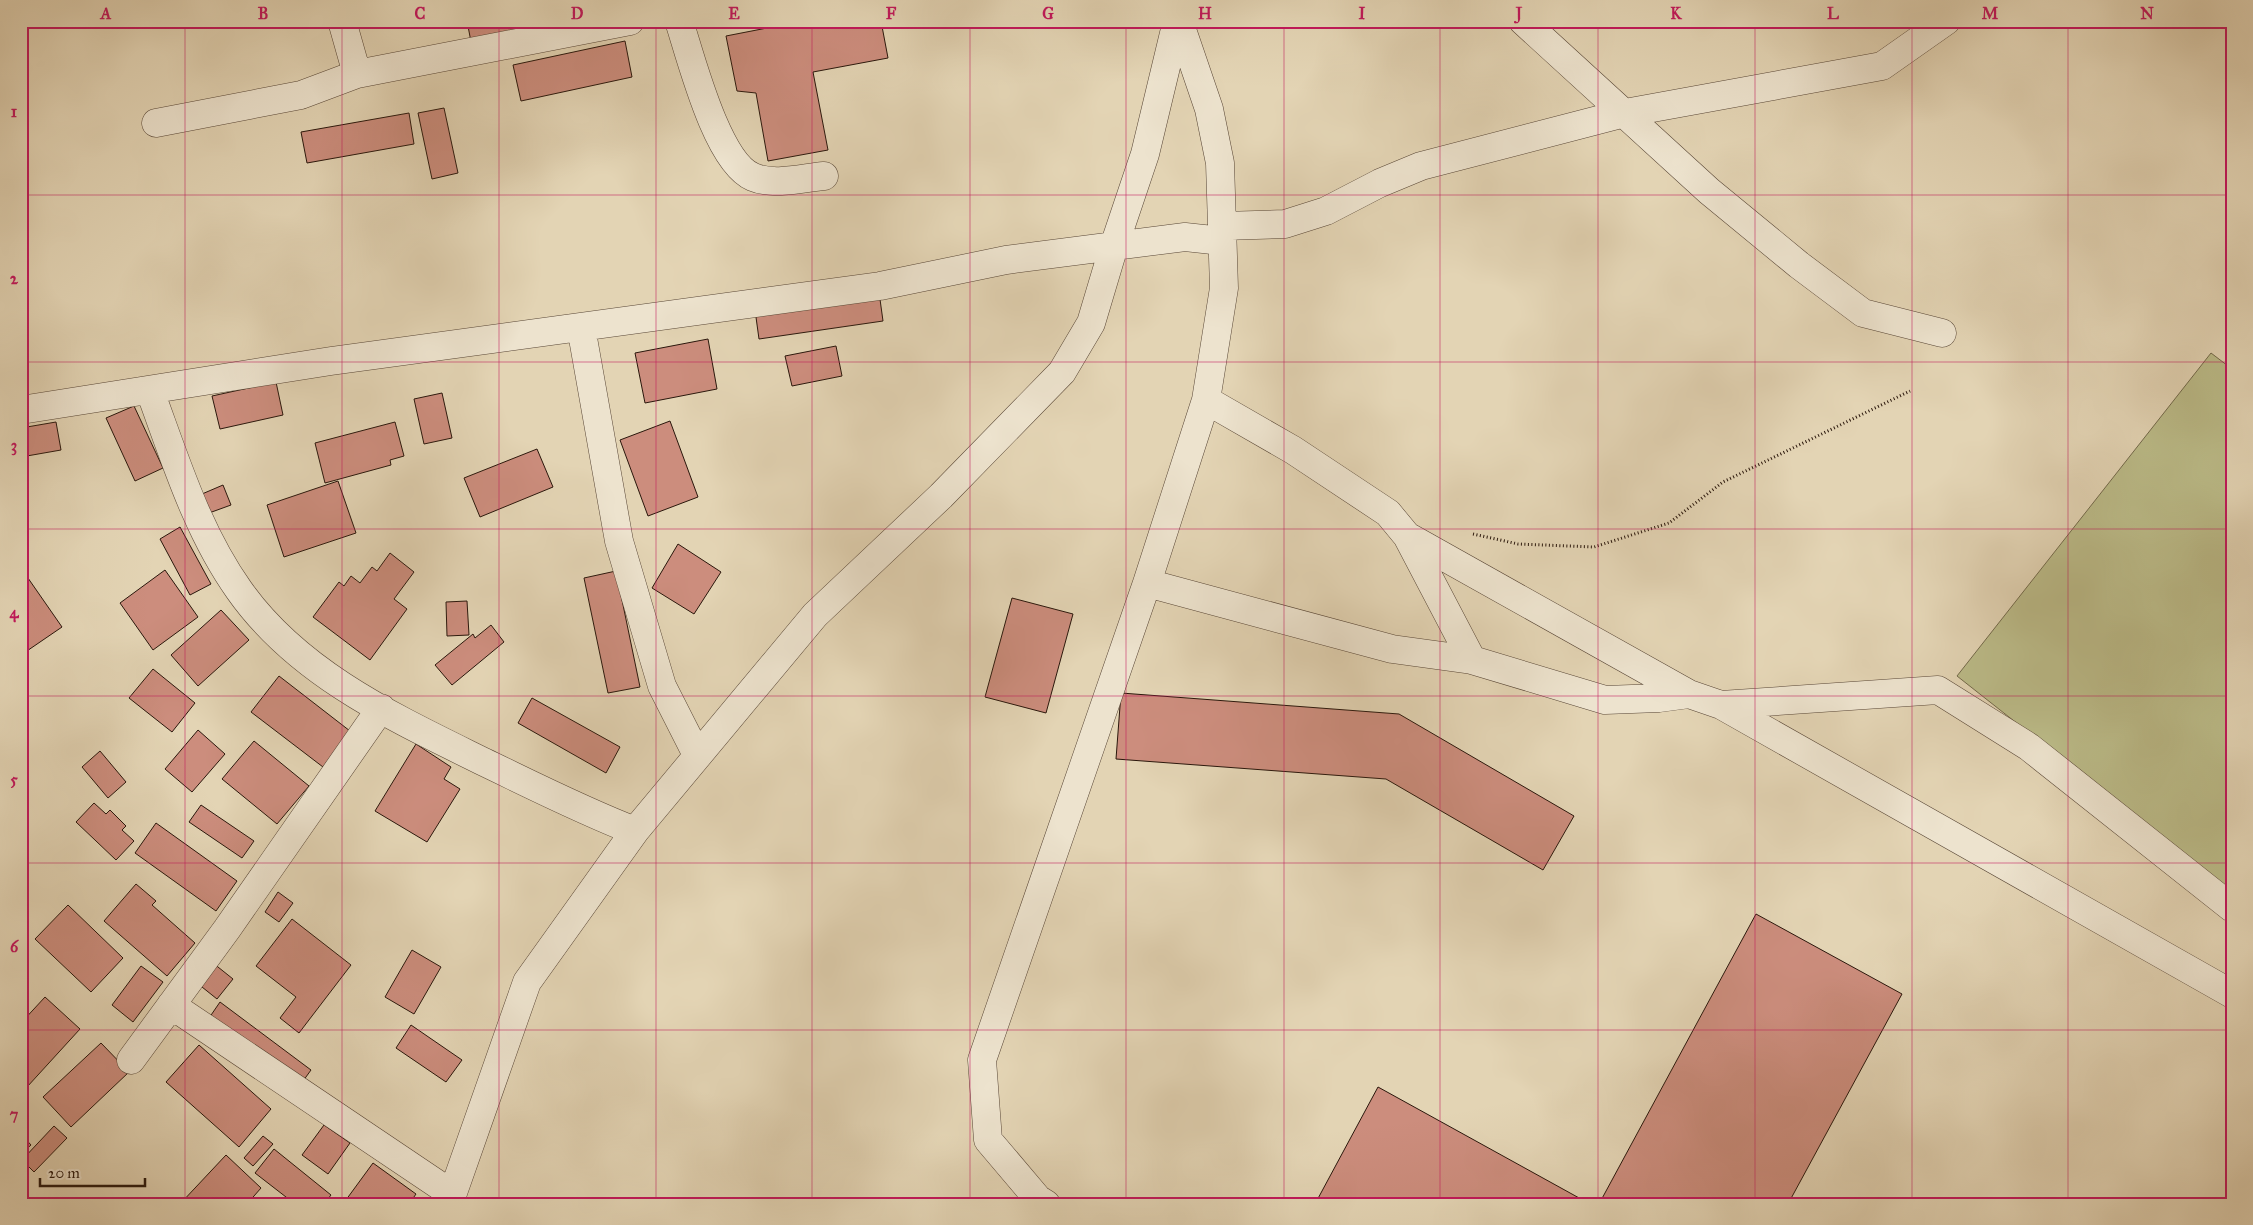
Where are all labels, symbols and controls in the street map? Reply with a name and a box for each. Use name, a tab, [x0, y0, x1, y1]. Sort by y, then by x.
text: A	[100, 4, 112, 23]
text: B	[258, 4, 268, 23]
text: C	[415, 4, 426, 23]
text: D	[571, 4, 584, 23]
text: E	[728, 4, 740, 23]
text: F	[886, 4, 897, 23]
text: G	[1042, 4, 1054, 23]
text: H	[1198, 4, 1212, 23]
text: I	[1359, 4, 1366, 23]
text: J	[1514, 4, 1523, 24]
text: K	[1670, 4, 1682, 23]
text: L	[1827, 4, 1839, 23]
text: M	[1982, 4, 1999, 23]
text: N	[2140, 4, 2154, 23]
text: 1	[11, 102, 18, 121]
text: 2	[10, 269, 19, 288]
text: 3	[11, 436, 17, 456]
text: 4	[10, 603, 20, 623]
text: 5	[10, 770, 18, 789]
text: 6	[10, 937, 19, 956]
text: 7	[10, 1105, 19, 1124]
scale bar	[40, 1155, 145, 1187]
text: 20 m	[48, 1164, 80, 1182]

